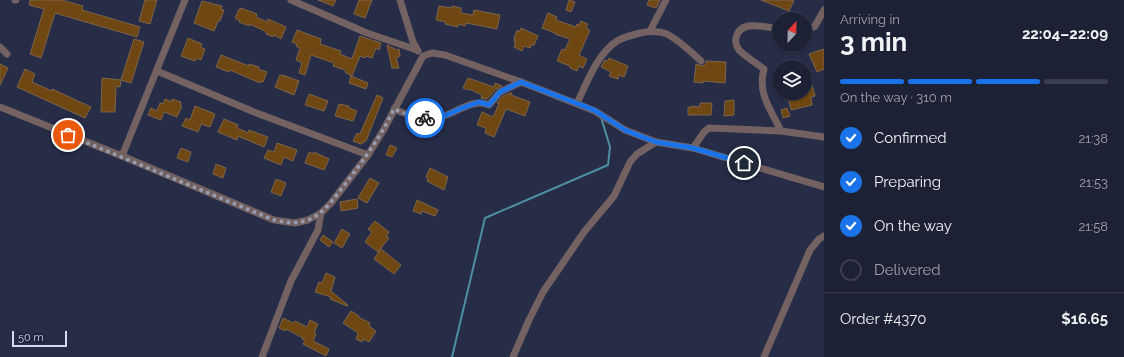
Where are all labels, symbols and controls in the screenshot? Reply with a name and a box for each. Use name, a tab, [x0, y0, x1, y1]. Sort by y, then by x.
north arrow	[772, 12, 812, 52]
map controls	[772, 12, 812, 100]
text: Arriving in	[840, 12, 900, 27]
text: 22:04–22:09	[1022, 25, 1108, 43]
text: 3 min	[840, 27, 907, 57]
button: layers	[772, 60, 812, 100]
text: On the way · 310 m	[840, 90, 952, 105]
courier	[405, 98, 445, 138]
icon: bike	[414, 107, 436, 129]
pin	[51, 118, 85, 152]
icon: bag	[57, 124, 79, 146]
icon: check	[840, 127, 862, 149]
text: Confirmed	[874, 129, 947, 147]
text: 21:38	[1079, 131, 1108, 146]
pin	[727, 146, 761, 180]
icon: home	[733, 152, 755, 174]
icon: check	[840, 171, 862, 193]
text: Preparing	[874, 173, 941, 191]
text: 21:53	[1079, 175, 1108, 190]
icon: check	[840, 215, 862, 237]
text: On the way	[874, 217, 952, 235]
text: 21:58	[1078, 219, 1108, 234]
text: Delivered	[874, 261, 941, 279]
text: Order #4370	[840, 310, 926, 328]
text: $16.65	[1061, 310, 1108, 328]
scale bar	[12, 329, 67, 348]
text: 50 m	[18, 331, 44, 344]

